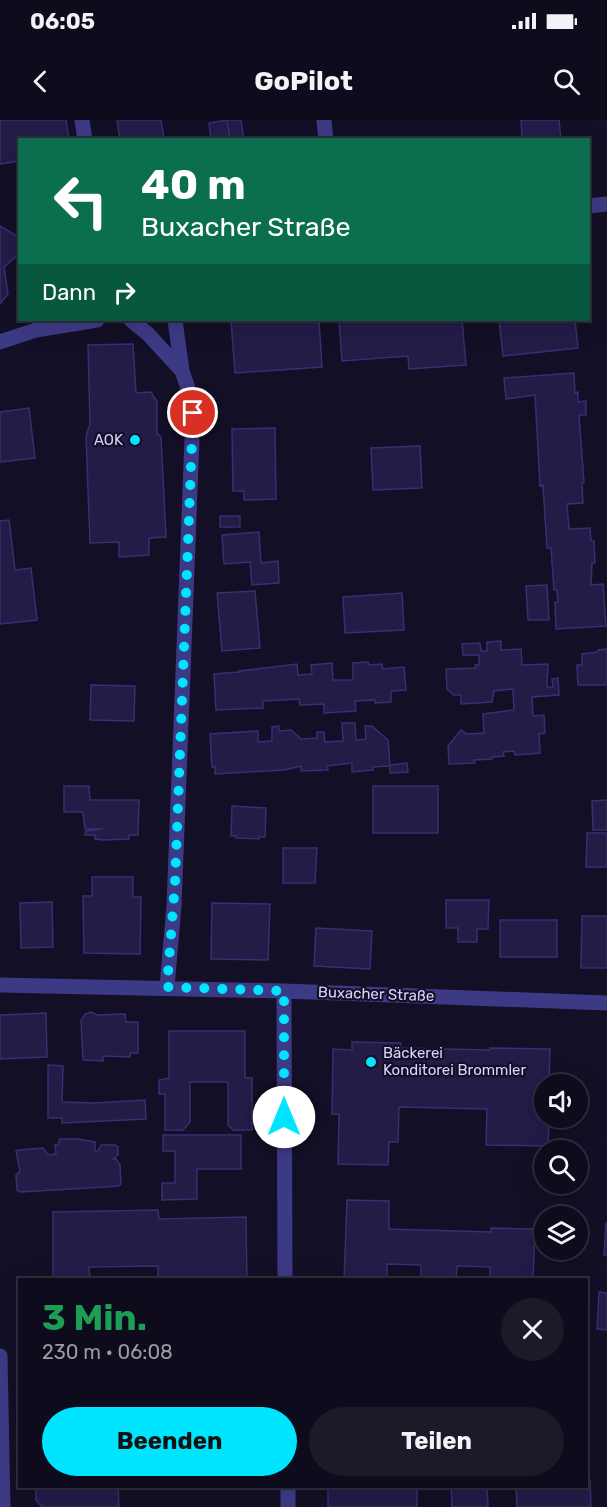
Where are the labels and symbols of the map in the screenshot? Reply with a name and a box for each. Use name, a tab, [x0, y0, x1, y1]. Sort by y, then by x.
pin	[167, 387, 218, 438]
place label: AOK	[94, 431, 123, 449]
marker: AOK	[128, 433, 142, 447]
street label: Buxacher Straße	[317, 983, 435, 1005]
place label: Bäckerei Konditorei Brommler	[383, 1044, 526, 1079]
marker: Bäckerei Konditorei Brommler	[364, 1055, 378, 1069]
position arrow	[252, 1085, 316, 1149]

